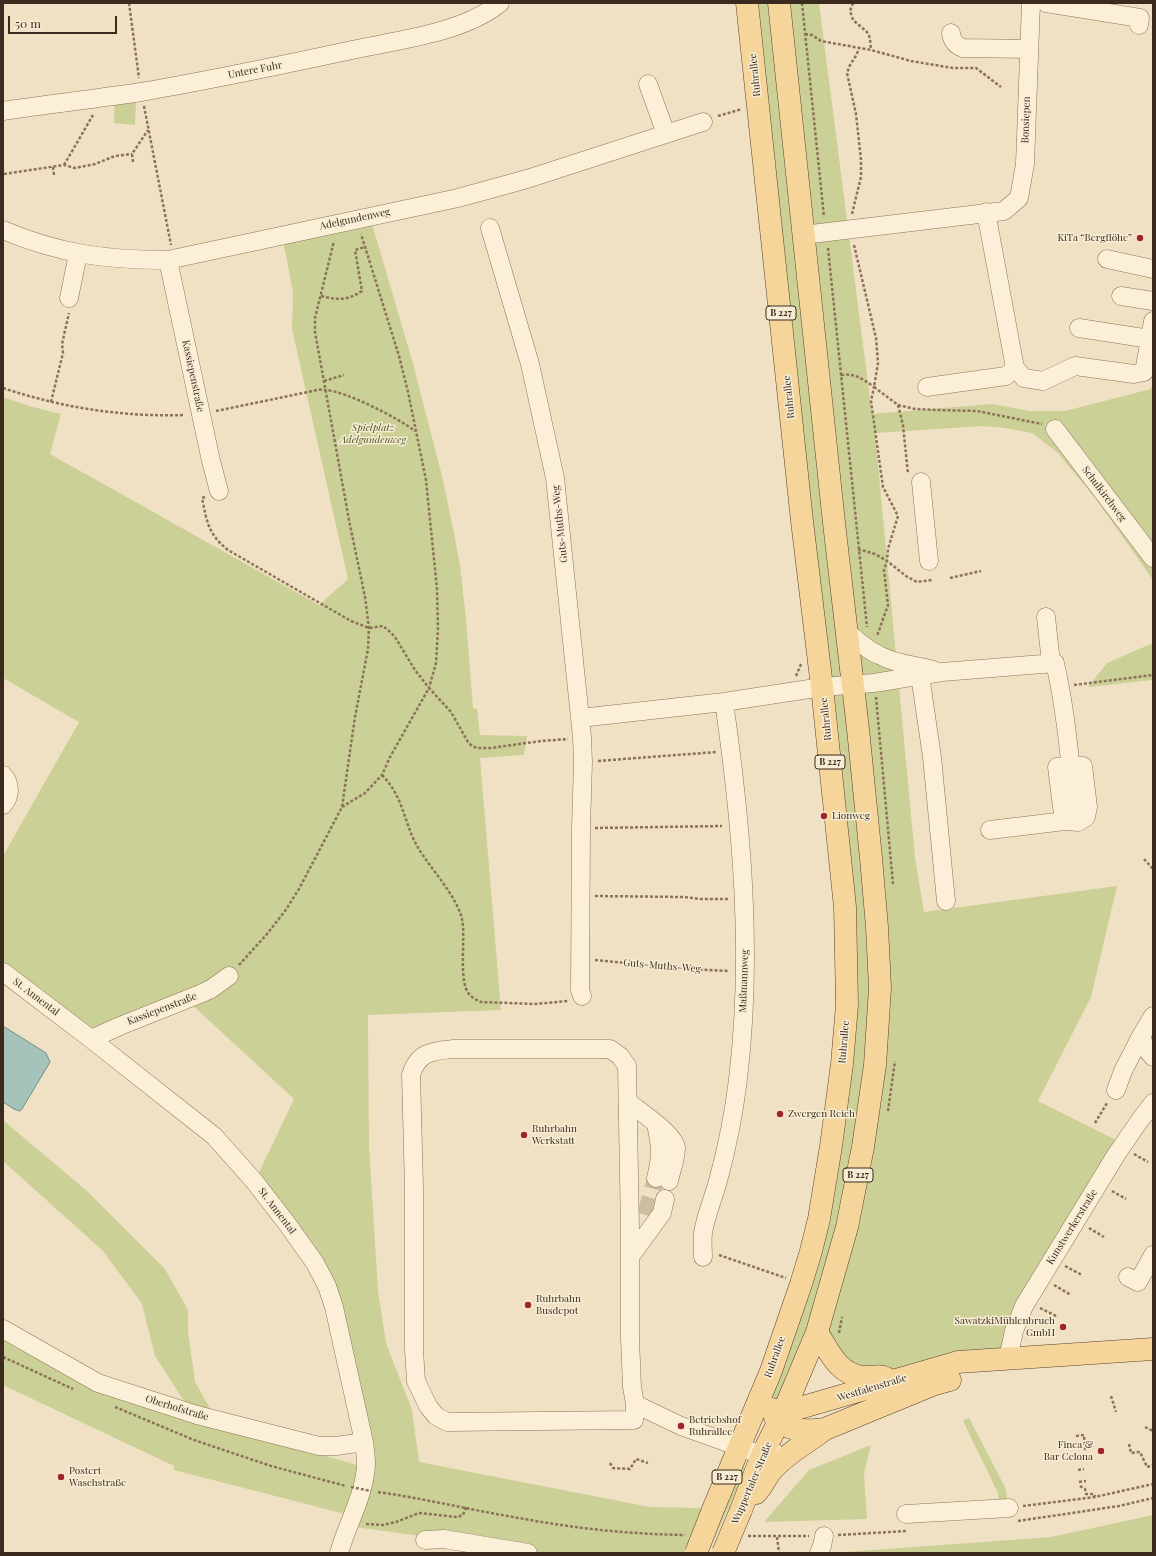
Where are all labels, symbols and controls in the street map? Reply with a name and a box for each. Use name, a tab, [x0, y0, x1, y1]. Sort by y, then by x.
scale bar	[10, 8, 119, 34]
text: 50 m	[15, 15, 41, 31]
street label: Ruhrallee	[747, 53, 763, 97]
street label: Untere Fuhr	[227, 59, 283, 81]
street label: Bonsiepen	[1019, 96, 1033, 144]
street label: Adelgundenweg	[319, 206, 391, 232]
place label: KiTa “Bergflöhe”	[1057, 232, 1132, 244]
marker: KiTa “Bergflöhe”	[1135, 233, 1145, 243]
road number: B 227	[766, 306, 796, 320]
street label: Kassiepenstraße	[179, 339, 207, 413]
street label: Ruhrallee	[781, 375, 797, 419]
park label: Spielplatz Adelgundenweg	[340, 422, 406, 446]
street label: Schulkirchweg	[1079, 464, 1129, 524]
street label: Guts-Muths-Weg	[550, 485, 570, 563]
street label: Ruhrallee	[818, 697, 834, 741]
road number: B 227	[815, 755, 845, 769]
place label: Lionweg	[832, 810, 870, 822]
marker: Lionweg	[819, 811, 829, 821]
street label: Maßmannweg	[737, 949, 751, 1013]
street label: Guts-Muths-Weg	[623, 957, 701, 975]
street label: St. Annental	[11, 976, 61, 1018]
street label: Kassiepenstraße	[125, 990, 199, 1028]
street label: Ruhrallee	[836, 1020, 852, 1064]
place label: Zwergen Reich	[788, 1108, 855, 1120]
marker: Zwergen Reich	[775, 1109, 785, 1119]
place label: Ruhrbahn Werkstatt	[532, 1123, 577, 1146]
marker: Ruhrbahn Werkstatt	[519, 1130, 529, 1140]
road number: B 227	[843, 1168, 873, 1182]
street label: St. Annental	[256, 1186, 298, 1236]
street label: Kunstwerkerstraße	[1044, 1187, 1100, 1267]
place label: Ruhrbahn Busdepot	[536, 1293, 581, 1316]
marker: Ruhrbahn Busdepot	[523, 1300, 533, 1310]
place label: SawatzkiMühlenbruch GmbH	[955, 1315, 1055, 1338]
marker: SawatzkiMühlenbruch GmbH	[1058, 1322, 1068, 1332]
street label: Ruhrallee	[762, 1335, 788, 1379]
street label: Westfalenstraße	[836, 1372, 908, 1404]
street label: Oberhofstraße	[144, 1393, 210, 1423]
place label: Betriebshof Ruhrallee	[689, 1414, 741, 1438]
marker: Betriebshof Ruhrallee	[676, 1421, 686, 1431]
place label: Finca & Bar Celona	[1044, 1439, 1093, 1462]
street label: Wuppertaler Straße	[729, 1440, 775, 1526]
marker: Finca & Bar Celona	[1096, 1446, 1106, 1456]
place label: Postert Waschstraße	[69, 1465, 126, 1488]
road number: B 227	[712, 1470, 742, 1484]
marker: Postert Waschstraße	[56, 1472, 66, 1482]

